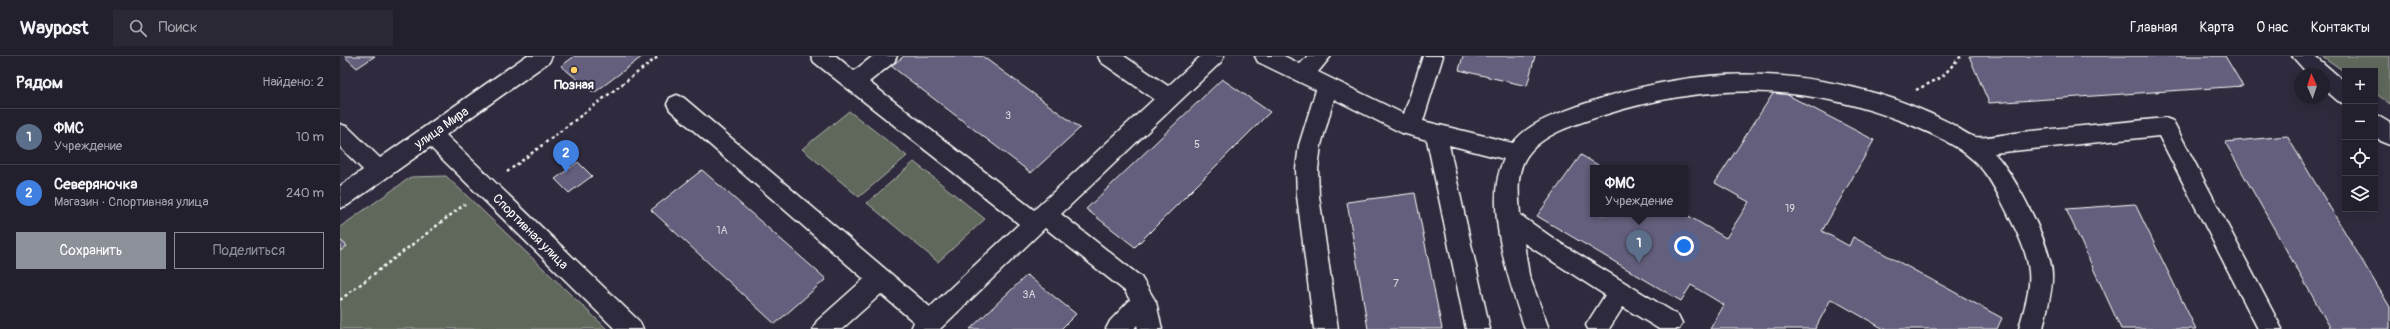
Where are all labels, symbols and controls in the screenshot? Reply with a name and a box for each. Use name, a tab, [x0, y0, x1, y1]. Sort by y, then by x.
search box	[113, 10, 393, 46]
text: Waypost	[20, 16, 89, 40]
icon: search	[127, 17, 149, 39]
text: Поиск	[159, 18, 198, 37]
text: Главная	[2130, 19, 2177, 36]
text: Карта	[2199, 19, 2234, 36]
text: О нас	[2256, 19, 2289, 36]
text: Контакты	[2311, 19, 2370, 36]
marker: Позная	[569, 65, 579, 75]
north arrow	[2294, 68, 2330, 104]
map controls	[2342, 68, 2378, 212]
button: +	[2342, 68, 2378, 104]
text: Рядом	[16, 72, 63, 93]
text: Найдено: 2	[262, 74, 324, 90]
place label: Позная	[554, 77, 594, 93]
street label: улица Мира	[411, 103, 472, 153]
button: −	[2342, 104, 2378, 140]
house number: 3	[1005, 109, 1011, 122]
text: ФМС	[54, 119, 84, 138]
text: 1	[26, 129, 32, 145]
text: 10 m	[296, 129, 324, 145]
text: Учреждение	[54, 138, 122, 154]
house number: 5	[1194, 138, 1200, 151]
pin: 2	[553, 140, 579, 173]
button: locate	[2342, 140, 2378, 176]
popup	[1590, 165, 1688, 217]
text: ФМС	[1605, 174, 1635, 193]
text: Северяночка	[54, 175, 137, 194]
button: layers	[2342, 176, 2378, 212]
text: 2	[25, 185, 33, 201]
text: 240 m	[286, 185, 324, 201]
street label: Спортивная улица	[489, 191, 571, 273]
text: Учреждение	[1605, 193, 1673, 209]
text: Магазин · Спортивная улица	[54, 194, 209, 210]
house number: 19	[1785, 202, 1795, 215]
house number: 1А	[716, 224, 728, 237]
pin: 1	[1626, 230, 1652, 263]
button: Сохранить	[16, 232, 166, 269]
button: Поделиться	[174, 232, 324, 269]
your location	[1674, 236, 1694, 256]
house number: 7	[1393, 277, 1399, 290]
house number: 3А	[1022, 288, 1036, 301]

